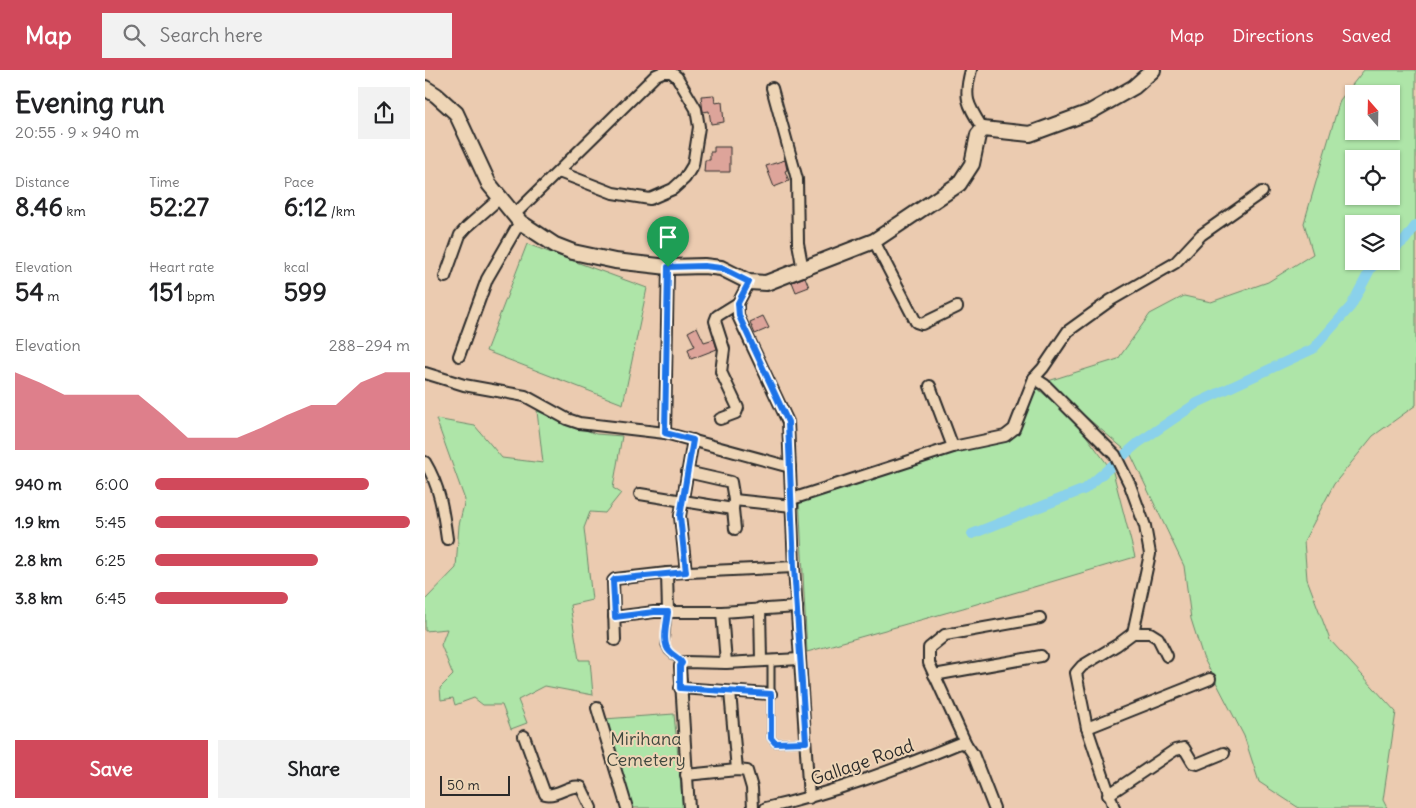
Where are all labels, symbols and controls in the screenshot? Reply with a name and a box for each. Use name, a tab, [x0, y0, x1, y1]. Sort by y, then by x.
search box	[102, 13, 452, 58]
text: Map	[25, 20, 72, 50]
icon: search	[120, 21, 148, 49]
text: Search here	[160, 23, 263, 47]
text: Map	[1169, 24, 1204, 47]
text: Directions	[1232, 24, 1314, 47]
text: Saved	[1342, 24, 1391, 47]
text: Evening run	[15, 85, 165, 121]
north arrow	[1345, 85, 1400, 140]
map controls	[1345, 85, 1400, 270]
button: share	[358, 87, 410, 139]
text: 20:55 · 9 × 940 m	[15, 122, 139, 142]
button: locate	[1345, 150, 1400, 205]
text: Distance	[15, 173, 70, 191]
text: Time	[149, 173, 180, 191]
text: Pace	[284, 173, 314, 191]
text: 8.46	[15, 191, 63, 223]
text: 52:27	[149, 191, 209, 223]
text: 6:12	[284, 191, 327, 223]
text: km	[63, 202, 86, 220]
text: /km	[327, 202, 355, 220]
button: layers	[1345, 215, 1400, 270]
pin	[647, 216, 689, 267]
icon: arrive	[654, 223, 682, 251]
text: Elevation	[15, 258, 72, 276]
text: Heart rate	[149, 258, 214, 276]
text: kcal	[284, 258, 309, 276]
text: 54	[15, 276, 44, 308]
text: 151	[149, 276, 184, 308]
text: 599	[284, 276, 327, 308]
text: m	[44, 287, 59, 305]
text: bpm	[184, 287, 215, 305]
text: Elevation	[15, 335, 81, 355]
text: 288–294 m	[329, 335, 410, 355]
text: 940 m	[15, 474, 62, 494]
text: 6:00	[95, 474, 129, 494]
text: 1.9 km	[15, 512, 60, 532]
text: 5:45	[95, 512, 126, 532]
text: 2.8 km	[15, 550, 62, 570]
text: 6:25	[95, 550, 126, 570]
text: 3.8 km	[15, 588, 63, 608]
text: 6:45	[95, 588, 126, 608]
park label: Mirihana Cemetery	[606, 727, 686, 771]
street label: Gallage Road	[807, 733, 917, 790]
button: Save	[15, 740, 208, 798]
button: Share	[218, 740, 410, 798]
scale bar	[440, 773, 510, 796]
text: 50 m	[447, 776, 480, 794]

